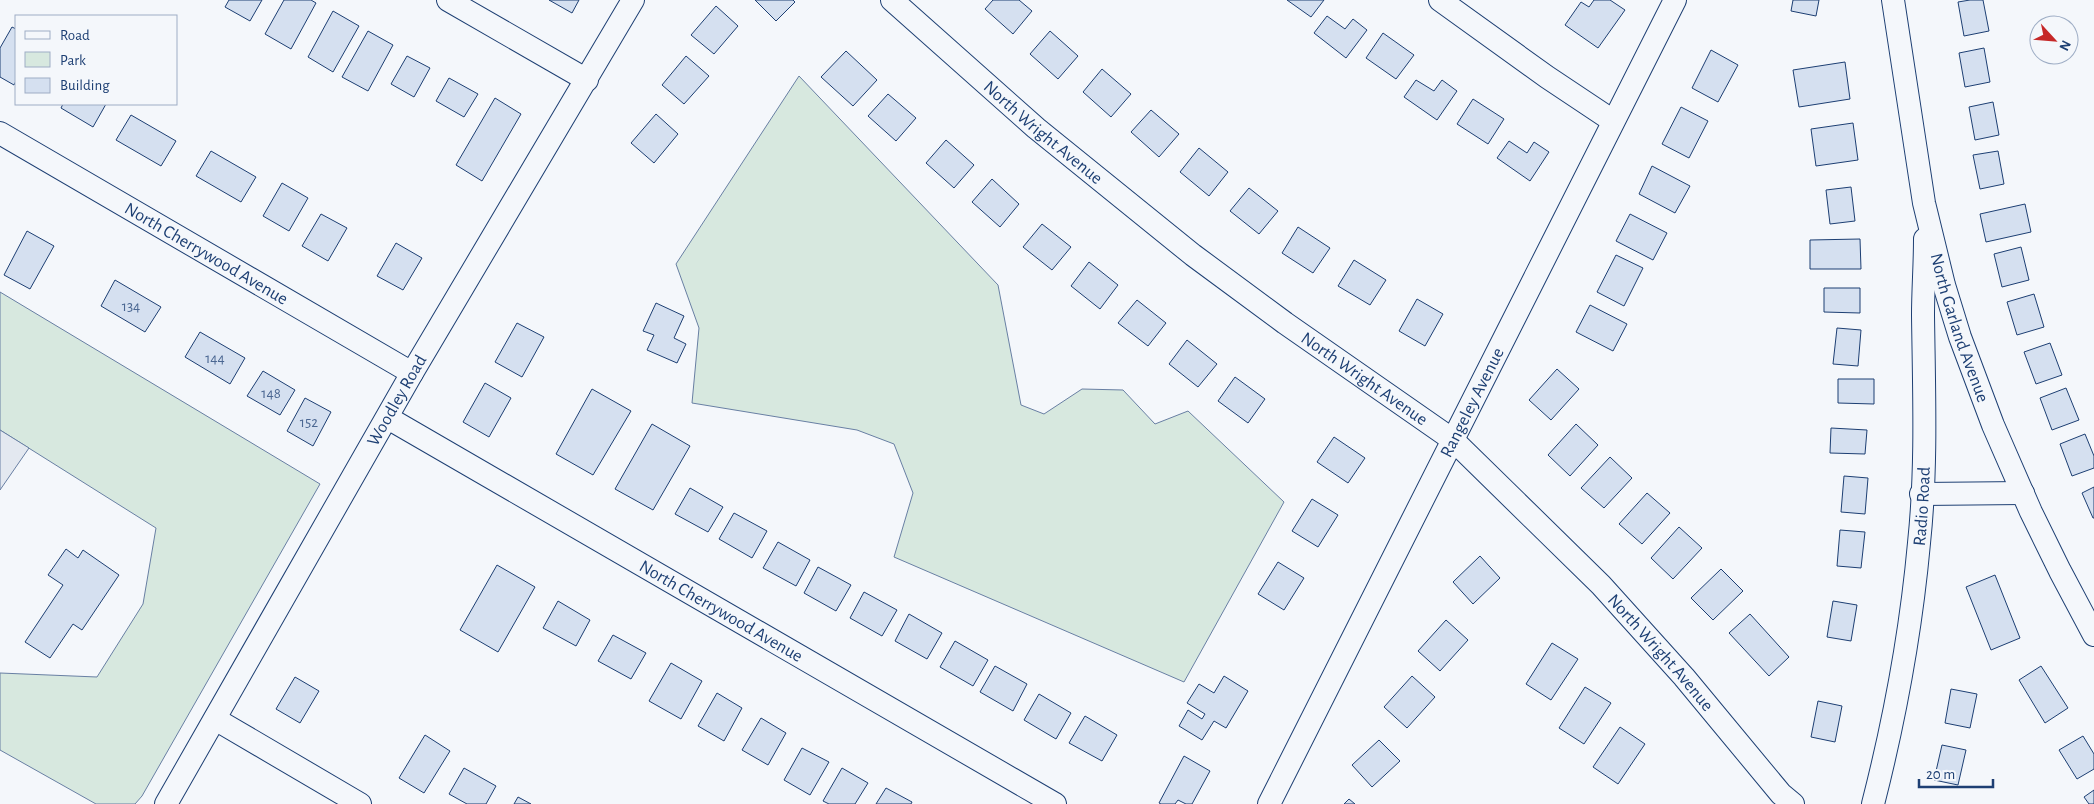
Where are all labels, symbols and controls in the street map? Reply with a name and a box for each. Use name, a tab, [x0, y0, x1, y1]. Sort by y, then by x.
legend	[15, 15, 178, 105]
north arrow	[2029, 15, 2079, 65]
text: Road	[60, 28, 90, 43]
text: N	[2056, 38, 2073, 53]
text: Park	[60, 53, 86, 68]
text: Building	[60, 78, 110, 93]
street label: North Wright Avenue	[980, 78, 1106, 188]
street label: North Cherrywood Avenue	[121, 200, 291, 309]
street label: North Garland Avenue	[1927, 251, 1992, 405]
house number: 134	[122, 299, 140, 314]
street label: North Wright Avenue	[1298, 329, 1430, 429]
street label: Rangeley Avenue	[1438, 345, 1508, 460]
house number: 144	[205, 351, 225, 366]
street label: Woodley Road	[364, 352, 431, 449]
house number: 148	[261, 386, 281, 401]
house number: 152	[300, 415, 318, 430]
street label: Radio Road	[1911, 467, 1934, 547]
street label: North Cherrywood Avenue	[636, 557, 806, 666]
street label: North Wright Avenue	[1604, 591, 1716, 715]
scale bar	[1919, 756, 1993, 788]
text: 20 m	[1926, 767, 1955, 782]

